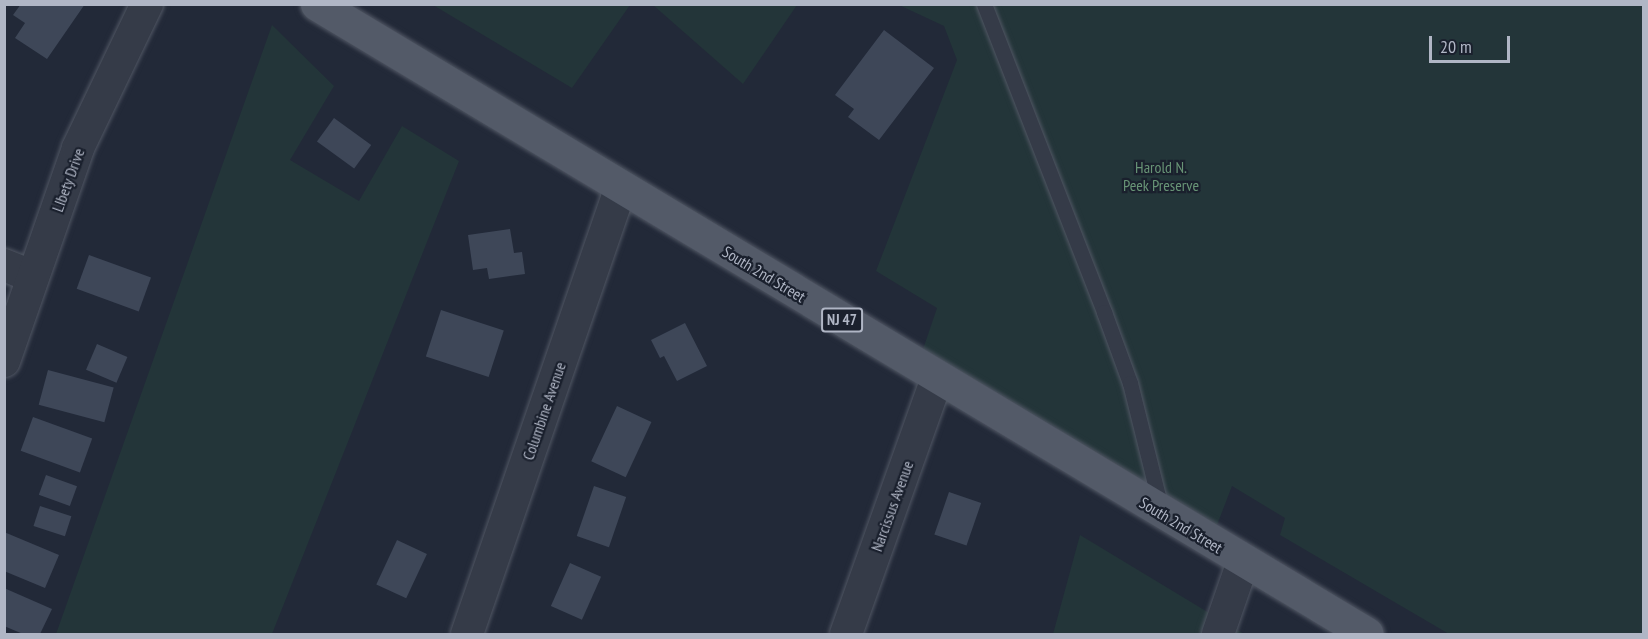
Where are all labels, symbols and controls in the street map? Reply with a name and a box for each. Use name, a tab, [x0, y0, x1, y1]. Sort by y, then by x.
scale bar	[1432, 24, 1513, 62]
text: 20 m	[1440, 35, 1472, 58]
street label: LIbety Drive	[48, 145, 88, 215]
park label: Harold N. Peek Preserve	[1123, 157, 1199, 195]
street label: South 2nd Street	[719, 242, 809, 306]
road number: NJ 47	[821, 308, 863, 332]
street label: Columbine Avenue	[518, 359, 570, 463]
street label: Narcissus Avenue	[867, 458, 917, 554]
street label: South 2nd Street	[1136, 493, 1226, 557]

